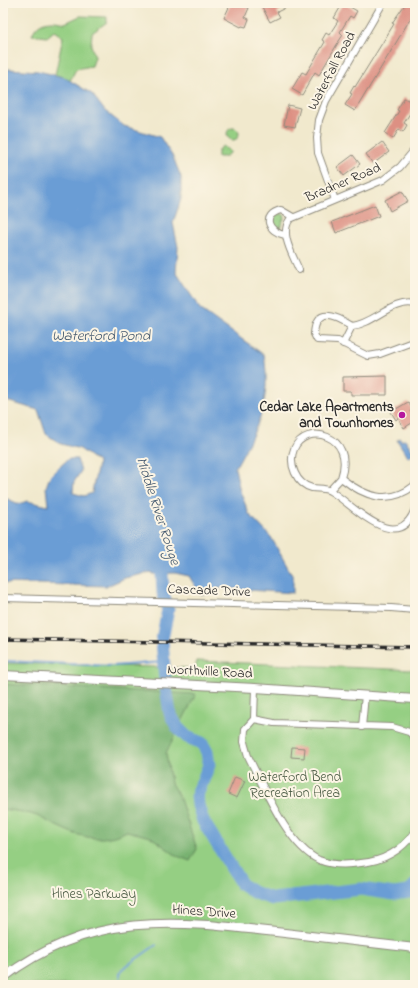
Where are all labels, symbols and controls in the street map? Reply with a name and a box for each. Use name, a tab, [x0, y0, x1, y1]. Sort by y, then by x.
street label: Waterfall Road	[302, 28, 362, 114]
street label: Bradner Road	[301, 158, 384, 209]
water label: Waterford Pond	[52, 325, 151, 347]
place label: Cedar Lake Apartments and Townhomes	[259, 397, 394, 434]
marker: Cedar Lake Apartments and Townhomes	[397, 410, 407, 420]
water label: Middle River Rouge	[129, 454, 186, 569]
street label: Cascade Drive	[167, 579, 252, 603]
street label: Northville Road	[167, 659, 253, 685]
park label: Waterford Bend Recreation Area	[249, 767, 342, 804]
park label: Hines Parkway	[52, 884, 136, 906]
street label: Hines Drive	[172, 899, 237, 925]

